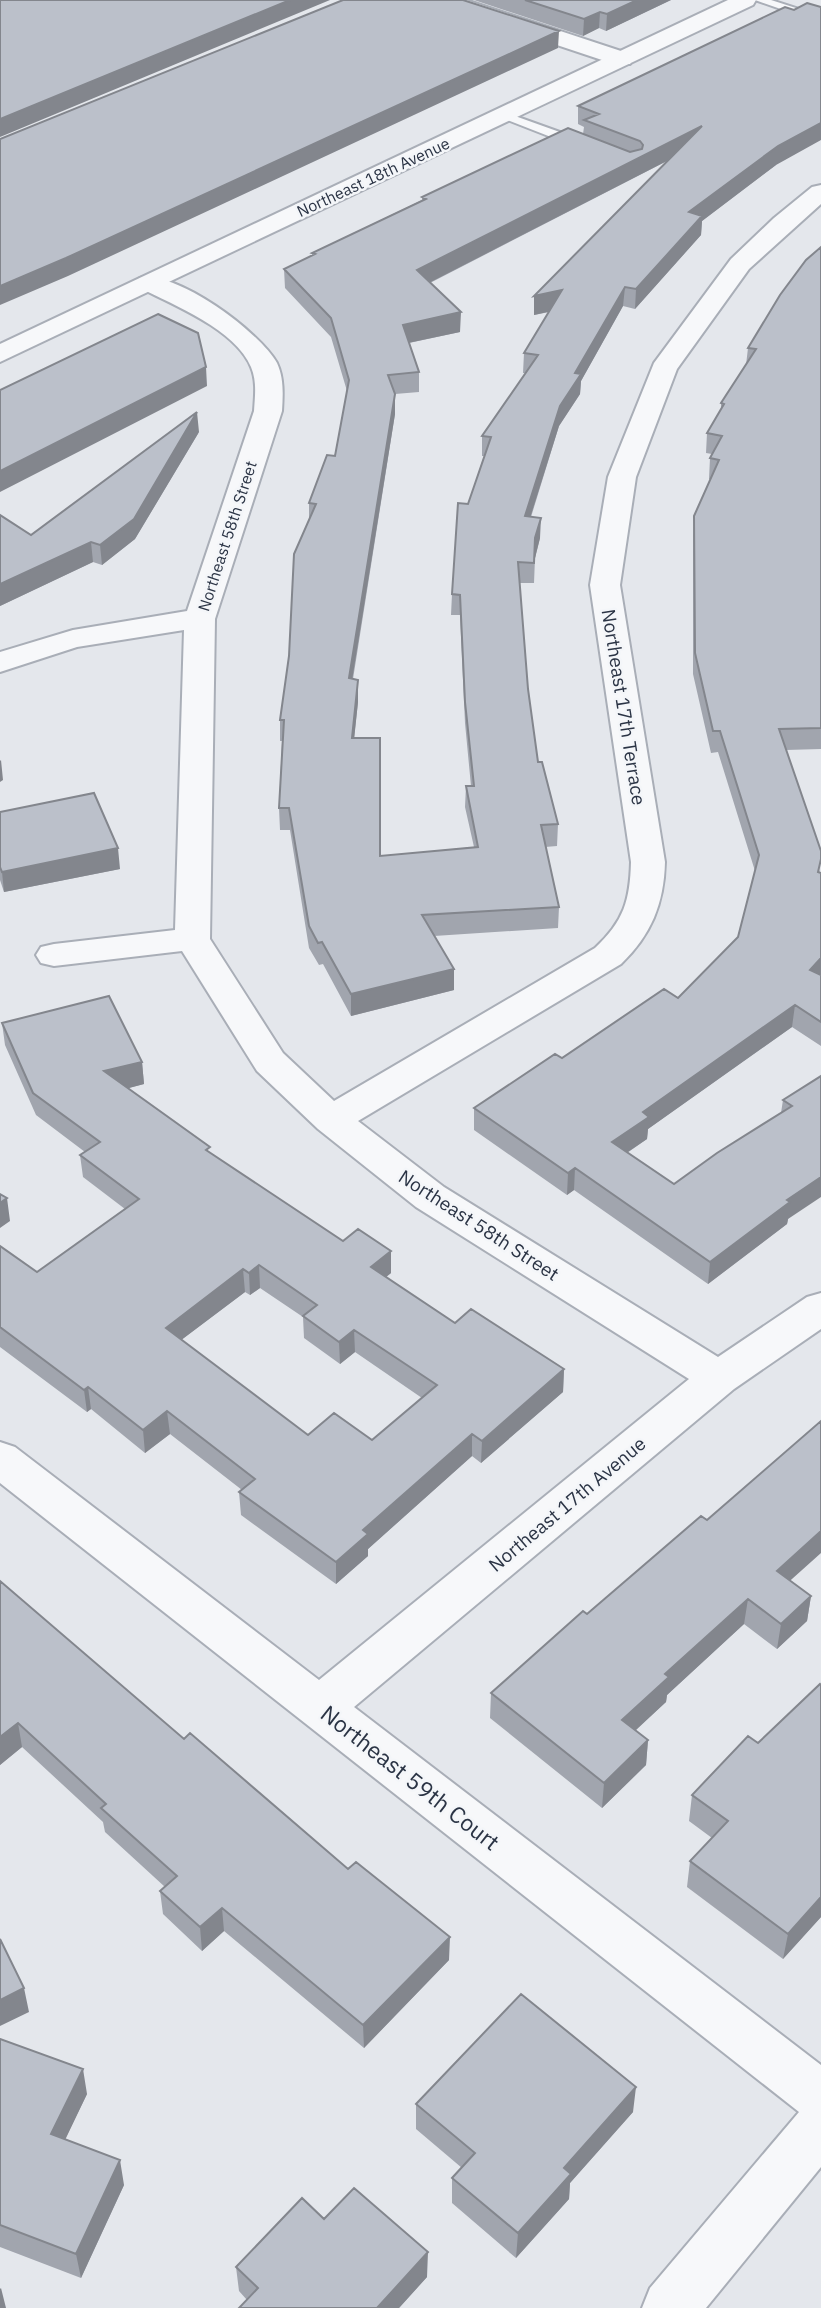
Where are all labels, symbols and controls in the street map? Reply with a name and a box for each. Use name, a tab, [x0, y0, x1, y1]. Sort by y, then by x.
street label: Northeast 18th Avenue	[293, 133, 453, 221]
street label: Northeast 58th Street	[193, 458, 261, 614]
street label: Northeast 17th Terrace	[597, 607, 651, 807]
street label: Northeast 58th Street	[394, 1164, 564, 1286]
street label: Northeast 17th Avenue	[484, 1431, 650, 1577]
street label: Northeast 59th Court	[315, 1698, 506, 1857]

